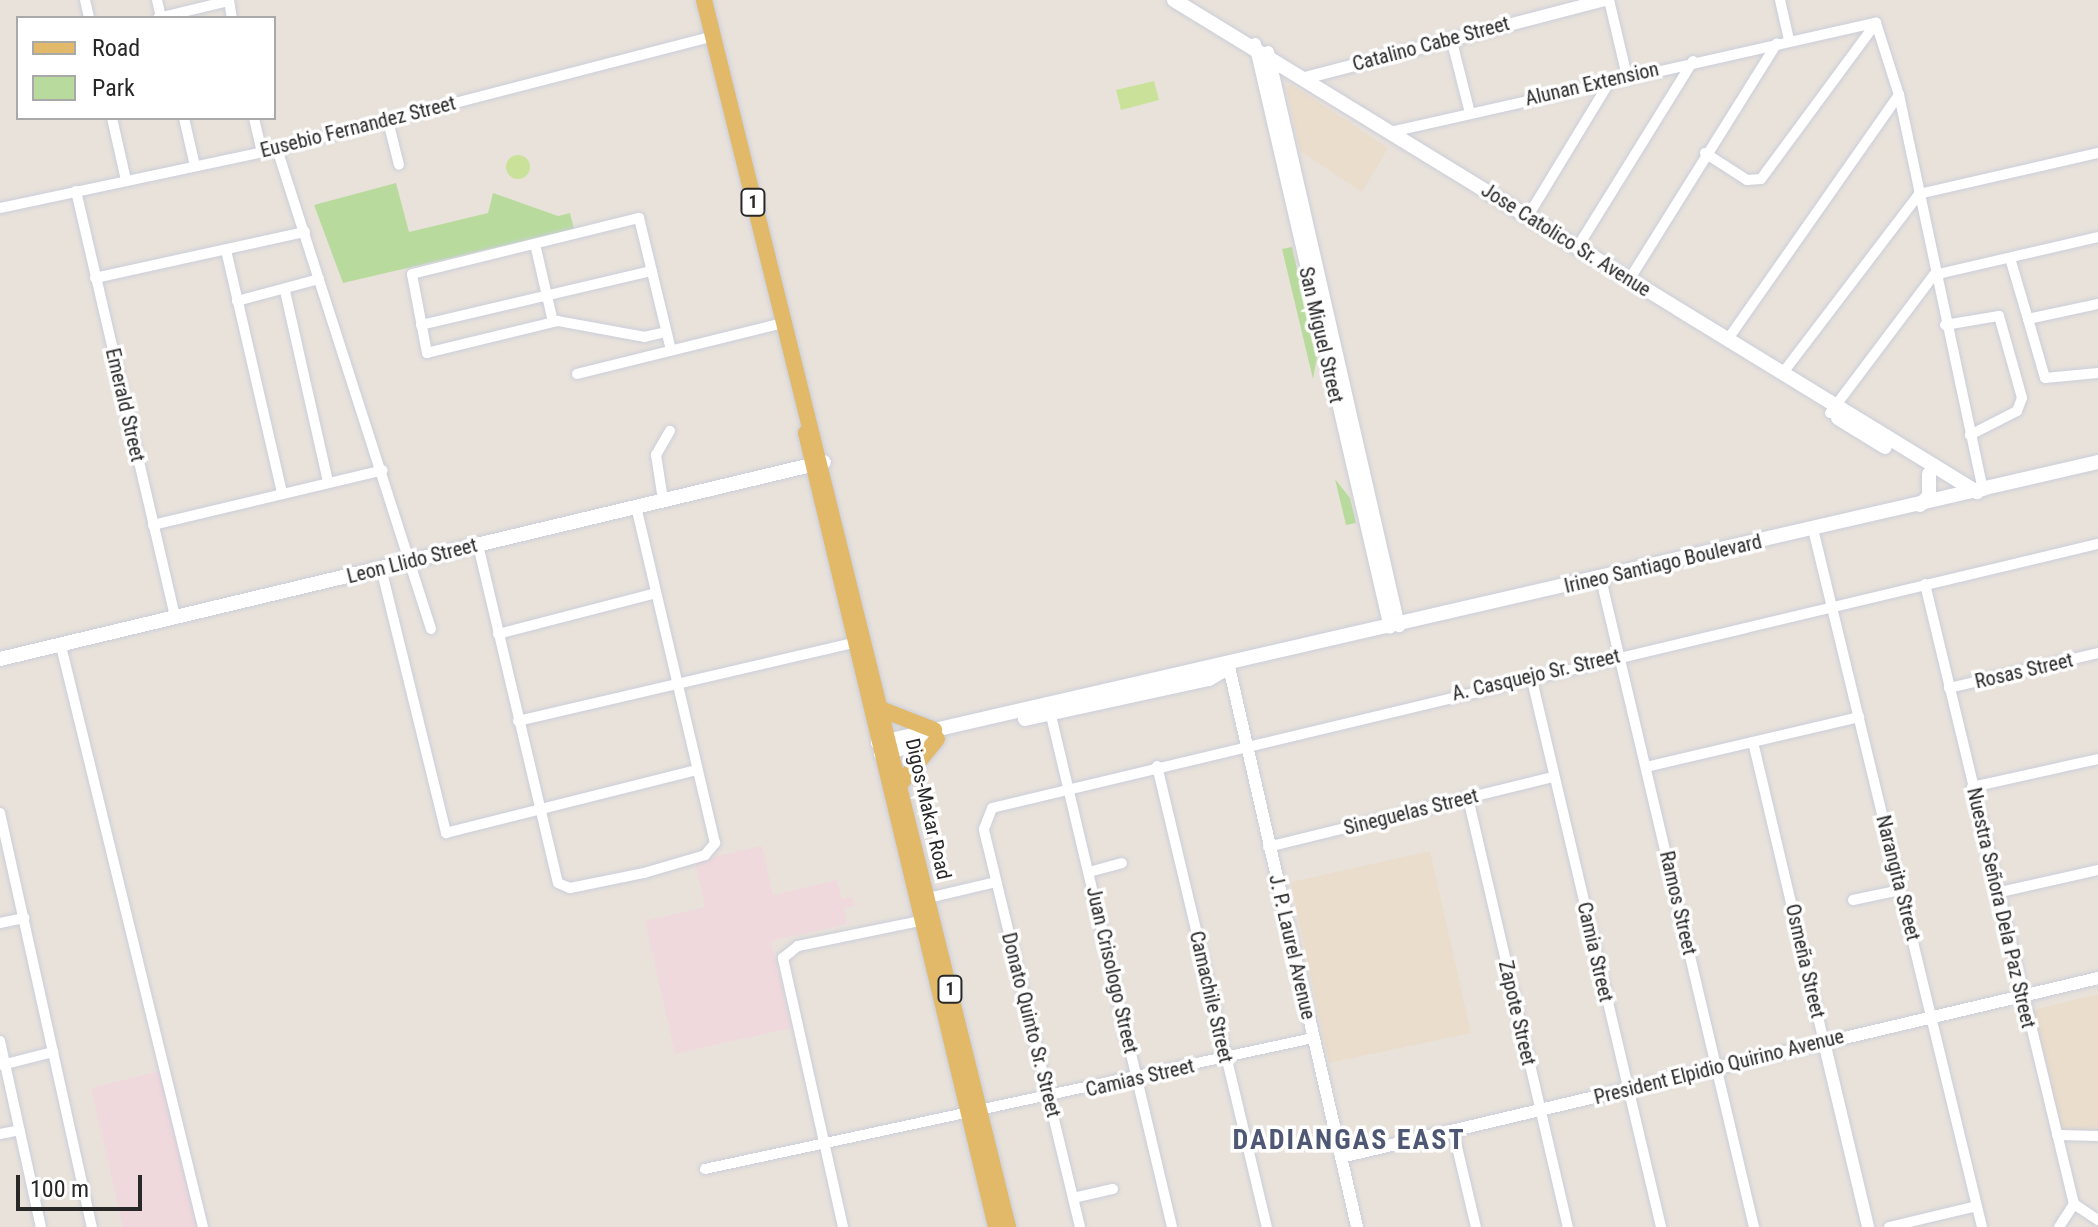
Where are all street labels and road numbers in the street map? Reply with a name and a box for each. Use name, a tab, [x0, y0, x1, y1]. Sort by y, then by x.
street label: Catalino Cabe Street	[1350, 12, 1512, 76]
street label: Alunan Extension	[1523, 57, 1661, 111]
street label: Eusebio Fernandez Street	[258, 91, 458, 163]
street label: Jose Catolico Sr. Avenue	[1477, 178, 1655, 302]
road number: 1	[739, 188, 767, 216]
street label: San Miguel Street	[1294, 265, 1348, 405]
street label: Emerald Street	[100, 346, 150, 464]
street label: Irineo Santiago Boulevard	[1562, 530, 1764, 598]
street label: Leon Llido Street	[344, 533, 480, 589]
street label: A. Casquejo Sr. Street	[1450, 644, 1622, 706]
street label: Rosas Street	[1973, 648, 2075, 694]
street label: Digos-Makar Road	[900, 736, 956, 882]
street label: Sineguelas Street	[1341, 784, 1481, 840]
street label: Nuestra Señora Dela Paz Street	[1962, 785, 2040, 1031]
street label: Narangita Street	[1871, 813, 1925, 943]
street label: Ramos Street	[1654, 849, 1702, 957]
street label: J. P. Laurel Avenue	[1264, 872, 1320, 1022]
street label: Juan Crisologo Street	[1081, 884, 1143, 1056]
street label: Camia Street	[1572, 900, 1618, 1004]
street label: Osmeña Street	[1780, 902, 1830, 1020]
street label: Camachile Street	[1184, 929, 1238, 1065]
street label: Donato Quinto Sr. Street	[996, 930, 1066, 1120]
street label: Zapote Street	[1493, 958, 1541, 1068]
road number: 1	[936, 975, 964, 1003]
street label: President Elpidio Quirino Avenue	[1592, 1024, 1846, 1110]
street label: Camias Street	[1083, 1054, 1197, 1102]

